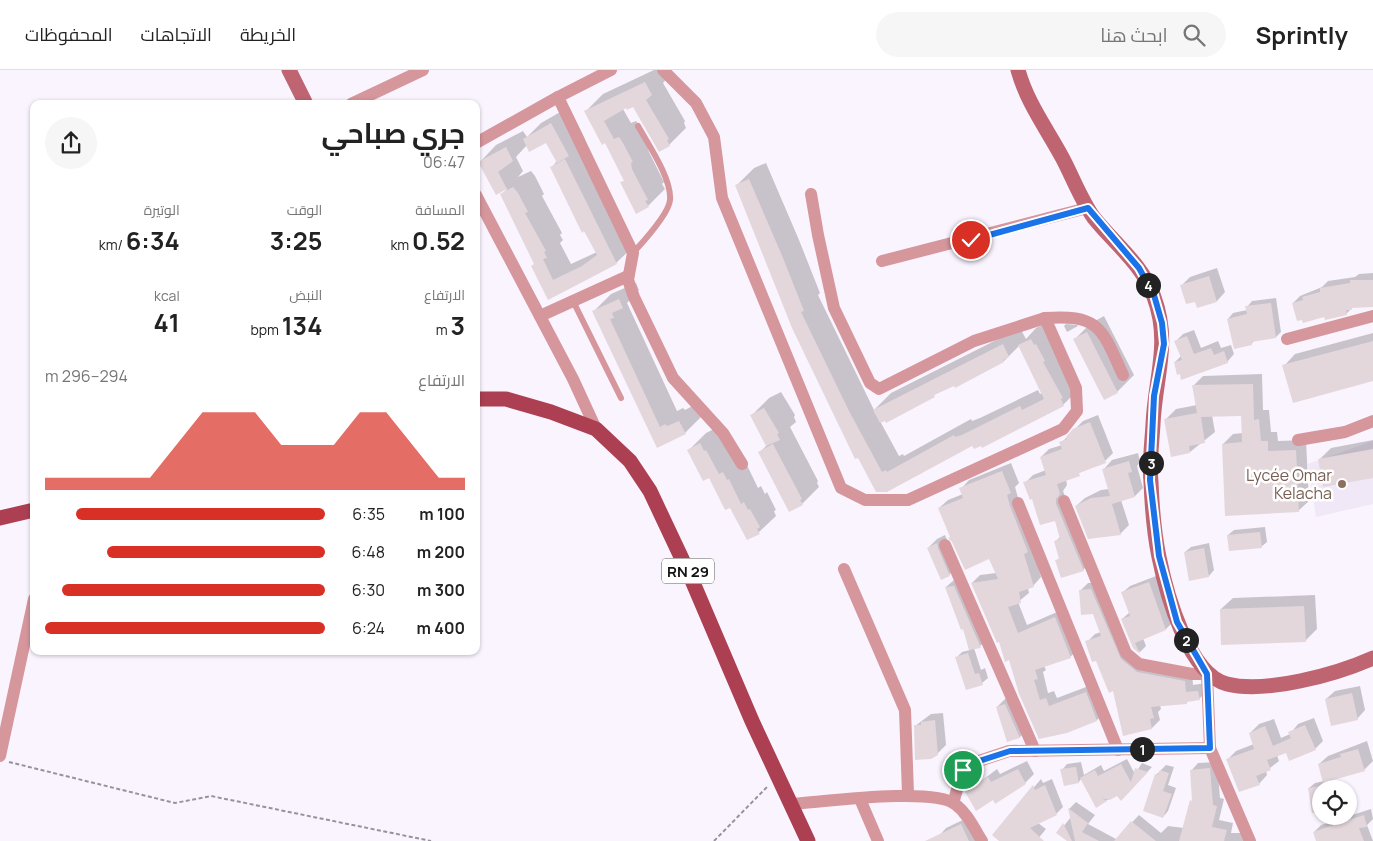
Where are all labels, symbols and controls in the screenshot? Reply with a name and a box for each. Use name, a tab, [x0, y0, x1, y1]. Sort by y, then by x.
search box	[876, 12, 1226, 57]
text: Sprintly	[1256, 18, 1348, 51]
icon: search	[1180, 21, 1208, 49]
text: المحفوظات	[25, 22, 113, 46]
text: الاتجاهات	[141, 22, 212, 46]
text: الخريطة	[240, 22, 296, 46]
text: ابحث هنا	[1100, 22, 1168, 48]
text: جري صباحي	[321, 113, 465, 151]
button: share	[45, 117, 97, 169]
text: 06:47	[423, 151, 465, 173]
text: الوتيرة	[144, 200, 180, 219]
text: الوقت	[287, 200, 322, 219]
text: المسافة	[415, 200, 465, 219]
pin	[950, 219, 992, 261]
text: 6:34	[126, 223, 180, 258]
text: 3:25	[270, 223, 322, 258]
text: 0.52	[412, 223, 465, 258]
icon: check	[957, 226, 985, 254]
text: /km	[99, 235, 126, 254]
text: km	[390, 235, 412, 254]
pin: 4	[1136, 272, 1160, 298]
text: 4	[1144, 276, 1153, 295]
text: النبض	[289, 285, 322, 304]
text: الارتفاع	[424, 285, 465, 304]
text: kcal	[154, 286, 180, 305]
text: 41	[154, 305, 180, 340]
text: 134	[282, 308, 322, 343]
text: 3	[450, 308, 465, 343]
text: bpm	[250, 320, 282, 339]
text: m	[436, 320, 450, 339]
text: 294–296 m	[45, 365, 128, 387]
text: الارتفاع	[418, 369, 465, 391]
pin: 3	[1138, 450, 1164, 476]
text: 3	[1147, 454, 1156, 473]
place label: Lycée Omar Kelacha	[1246, 464, 1332, 504]
marker: Lycée Omar Kelacha	[1336, 478, 1348, 490]
text: 6:35	[352, 503, 385, 525]
text: 100 m	[419, 503, 465, 525]
text: 6:48	[352, 541, 385, 563]
text: 200 m	[417, 541, 465, 563]
road number: RN 29	[662, 558, 714, 584]
text: 6:30	[352, 579, 385, 601]
text: 300 m	[417, 579, 465, 601]
text: 6:24	[352, 617, 385, 639]
text: 400 m	[417, 617, 465, 639]
pin: 2	[1174, 628, 1198, 652]
text: 2	[1182, 631, 1191, 650]
pin: 1	[1130, 736, 1154, 762]
text: 1	[1139, 740, 1146, 759]
pin	[942, 749, 984, 791]
icon: arrive	[949, 756, 977, 784]
map controls	[1312, 780, 1357, 825]
button: locate	[1312, 780, 1357, 825]

